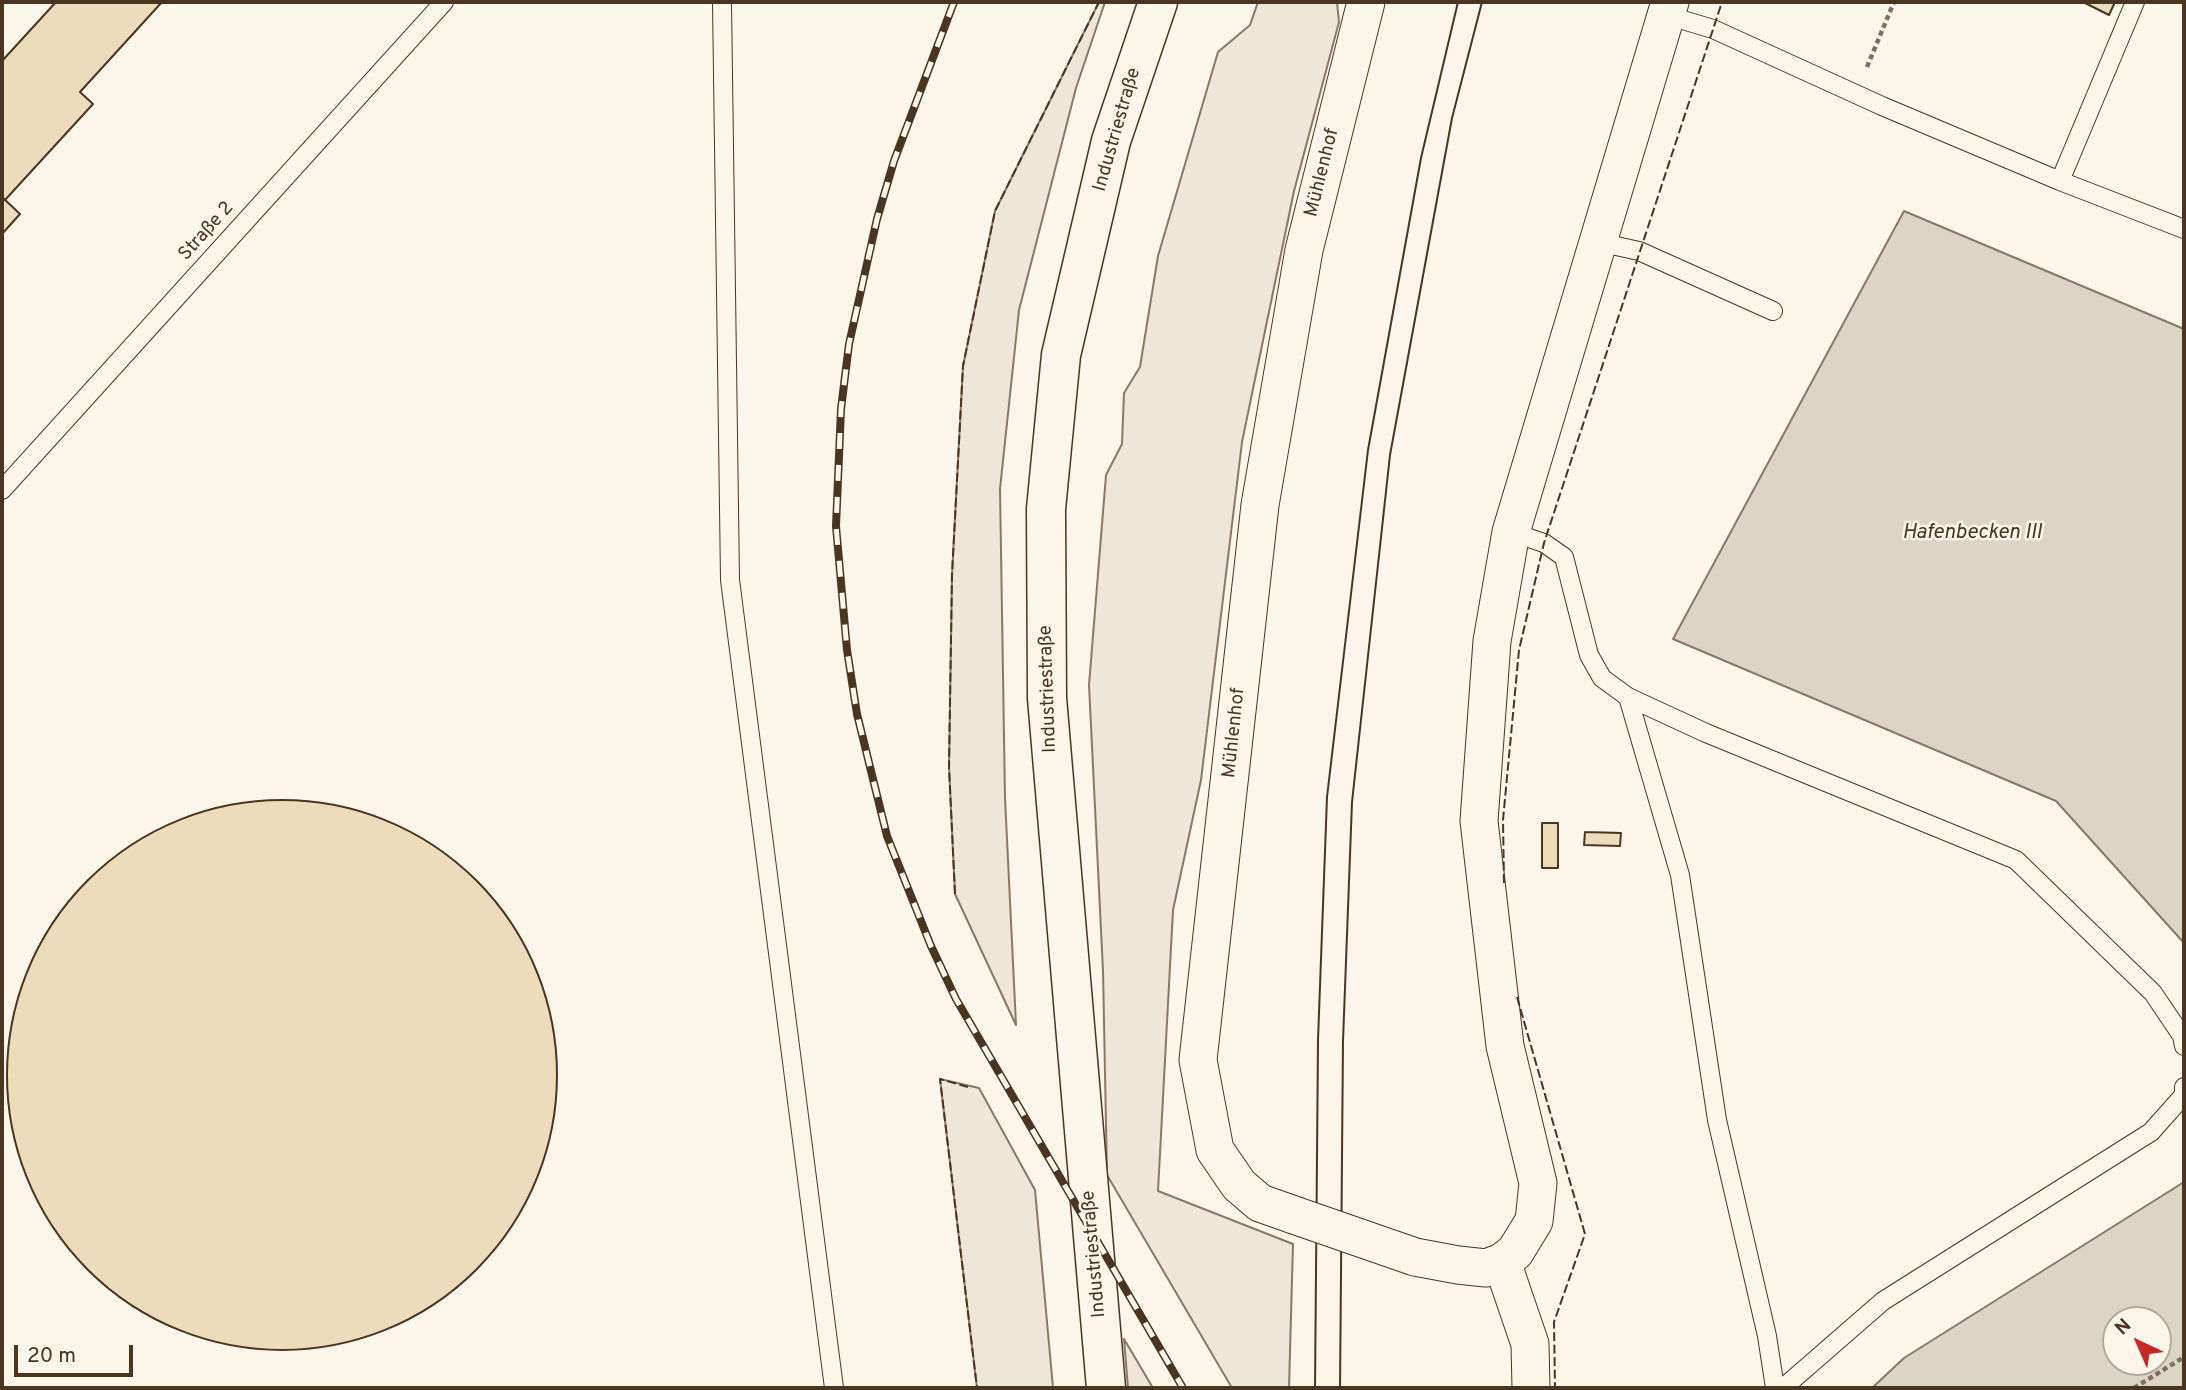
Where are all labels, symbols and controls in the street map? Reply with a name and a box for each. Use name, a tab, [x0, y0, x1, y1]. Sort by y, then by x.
street label: Industriestraße	[1089, 65, 1147, 195]
street label: Mühlenhof	[1301, 126, 1345, 220]
street label: Straße 2	[175, 198, 239, 266]
water label: Hafenbecken III	[1902, 521, 2042, 547]
street label: Industriestraße	[1035, 625, 1063, 753]
street label: Mühlenhof	[1219, 687, 1251, 779]
street label: Industriestraße	[1078, 1189, 1112, 1319]
north arrow	[2102, 1306, 2172, 1376]
text: N	[2111, 1314, 2137, 1341]
scale bar	[18, 1330, 136, 1374]
text: 20 m	[27, 1343, 76, 1370]

